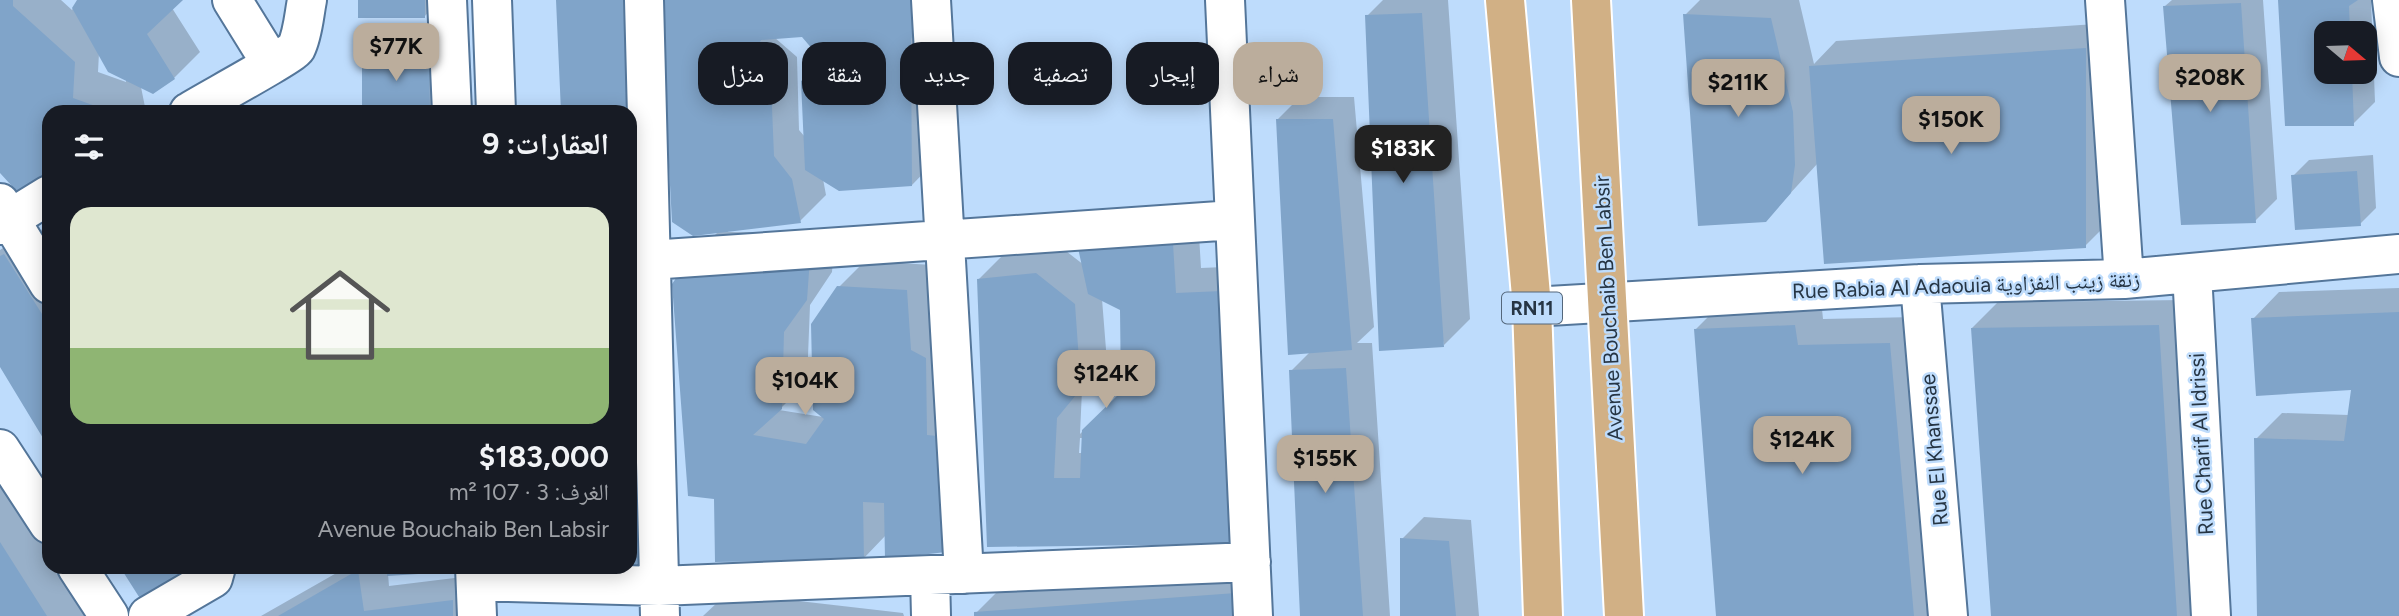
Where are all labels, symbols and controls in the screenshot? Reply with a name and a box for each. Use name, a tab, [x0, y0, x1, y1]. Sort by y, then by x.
north arrow	[2314, 21, 2376, 84]
map controls	[2314, 21, 2377, 84]
pin: $77K	[355, 24, 437, 83]
text: $77K	[369, 32, 423, 60]
chip: منزل	[698, 42, 788, 105]
chip: شقة	[802, 42, 886, 105]
chip: جديد	[900, 42, 994, 105]
chip: تصفية	[1008, 42, 1112, 105]
chip: إيجار	[1126, 42, 1219, 105]
chip: شراء	[1233, 42, 1323, 105]
pin: $208K	[2161, 54, 2259, 114]
pin: $211K	[1689, 60, 1787, 119]
text: $208K	[2175, 63, 2245, 91]
text: $211K	[1708, 68, 1768, 96]
pin: $150K	[1902, 96, 2000, 156]
text: $150K	[1918, 105, 1984, 133]
text: العقارات: 9	[482, 125, 609, 162]
pin: $183K	[1354, 125, 1452, 185]
icon: filters	[70, 128, 108, 166]
text: $183K	[1371, 134, 1435, 162]
street label: Avenue Bouchaib Ben Labsir	[1589, 175, 1627, 441]
icon: home	[277, 252, 403, 378]
street label: Rue Rabia Al Adaouia زنقة زينب النفزاوية	[1791, 266, 2141, 304]
road number: RN11	[1502, 292, 1562, 324]
pin: $124K	[1057, 350, 1155, 410]
street label: Rue Charif Al Idrissi	[2184, 352, 2218, 536]
pin: $104K	[756, 358, 854, 417]
text: $124K	[1073, 359, 1139, 387]
text: $104K	[771, 366, 839, 394]
street label: Rue El Khanssae	[1915, 373, 1953, 527]
pin: $124K	[1753, 416, 1851, 476]
text: $124K	[1769, 425, 1835, 453]
pin: $155K	[1276, 435, 1374, 495]
text: $183,000	[479, 438, 609, 475]
text: $155K	[1293, 444, 1357, 472]
text: الغرف: 3 · 107 m²	[449, 478, 609, 506]
text: Avenue Bouchaib Ben Labsir	[318, 515, 609, 543]

